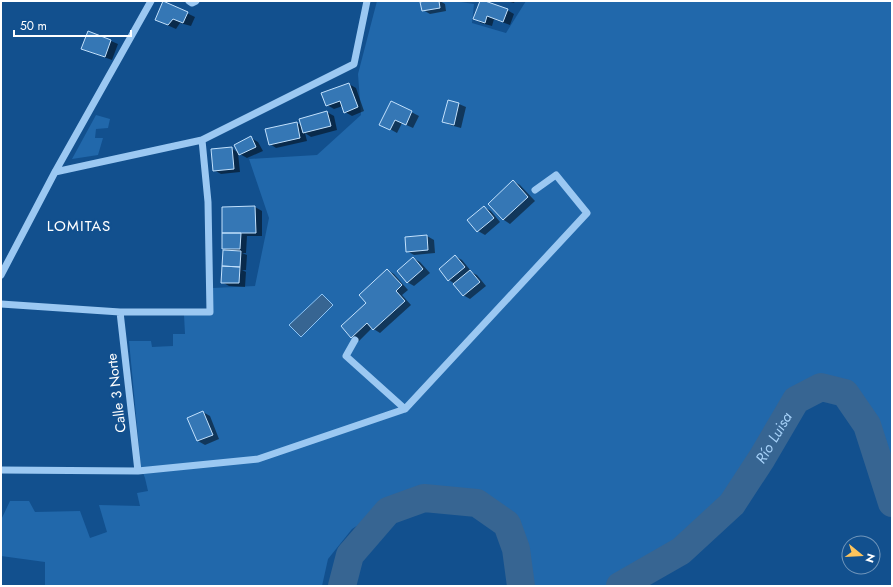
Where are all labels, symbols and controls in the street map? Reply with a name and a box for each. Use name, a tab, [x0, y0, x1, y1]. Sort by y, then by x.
scale bar	[14, 12, 131, 38]
text: 50 m	[20, 17, 47, 35]
district label: LOMITAS	[47, 215, 111, 237]
street label: Calle 3 Norte	[101, 352, 131, 434]
water label: Río Luisa	[750, 407, 798, 468]
north arrow	[841, 535, 881, 575]
text: N	[862, 551, 879, 565]

